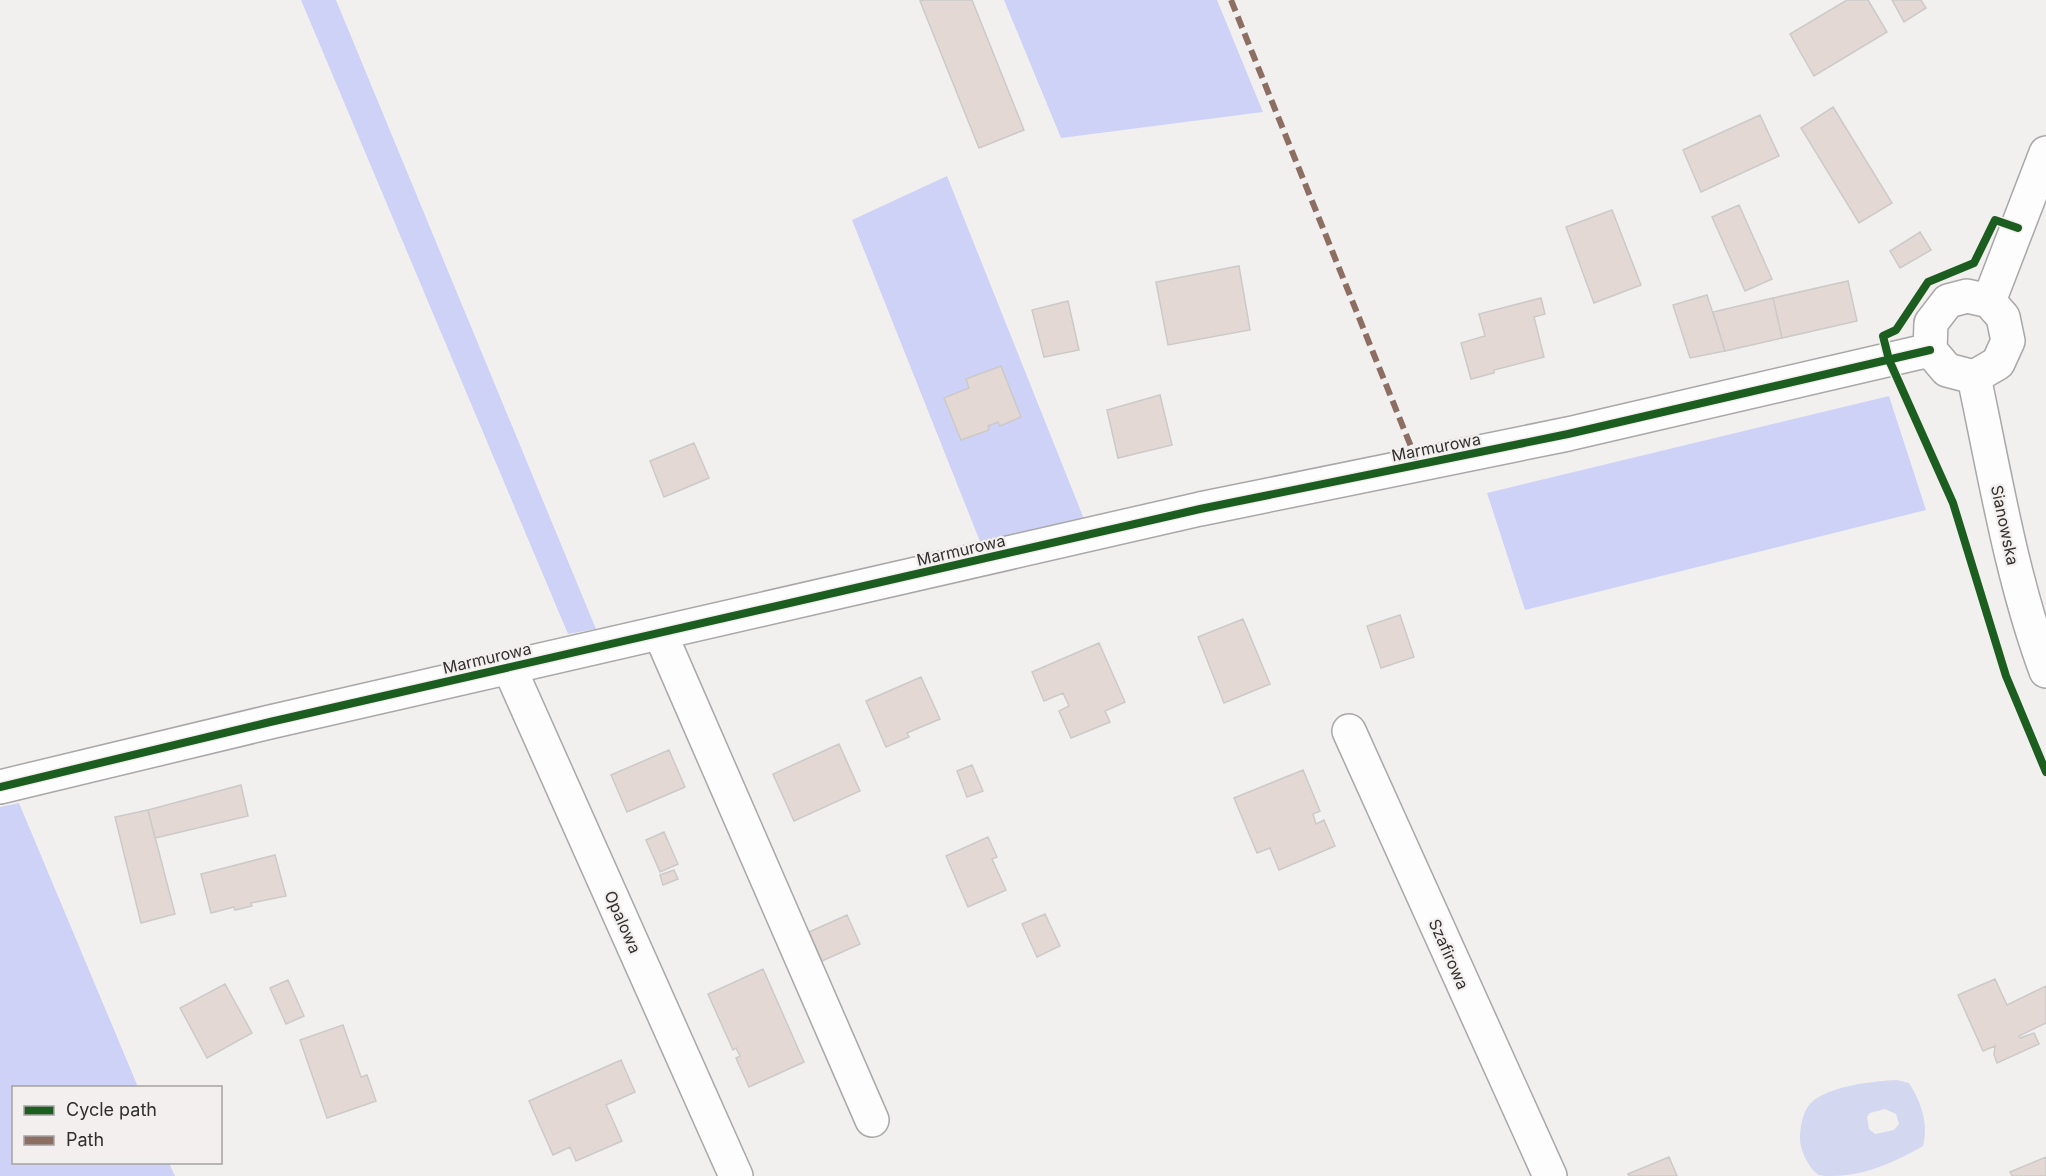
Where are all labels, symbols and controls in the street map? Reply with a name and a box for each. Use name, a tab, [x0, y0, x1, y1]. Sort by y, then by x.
street label: Marmurowa	[1390, 429, 1482, 465]
street label: Sianowska	[1987, 483, 2023, 567]
street label: Marmurowa	[915, 530, 1007, 570]
street label: Marmurowa	[441, 638, 533, 678]
street label: Opalowa	[600, 888, 646, 956]
street label: Szafirowa	[1425, 916, 1473, 992]
legend	[12, 1086, 222, 1164]
text: Cycle path	[66, 1099, 157, 1120]
text: Path	[66, 1129, 104, 1150]

